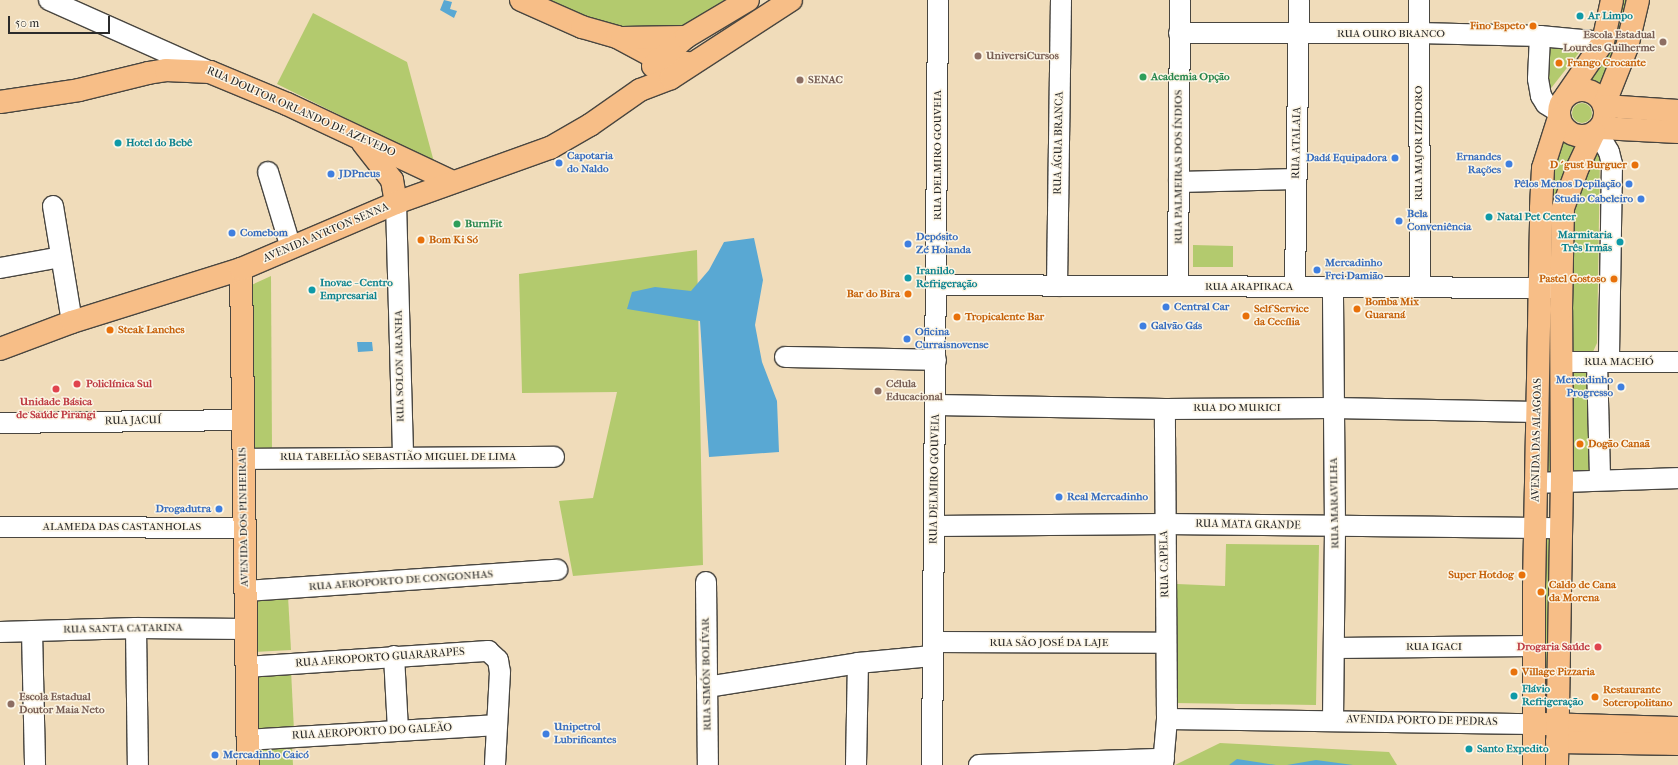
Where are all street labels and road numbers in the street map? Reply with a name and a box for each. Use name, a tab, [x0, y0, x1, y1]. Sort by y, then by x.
street label: RUA OURO BRANCO	[1337, 27, 1445, 41]
street label: RUA DOUTOR ORLANDO DE AZEVEDO	[205, 64, 397, 160]
street label: RUA MAJOR IZIDORO	[1412, 86, 1426, 200]
street label: RUA DELMIRO GOUVEIA	[931, 90, 945, 220]
street label: RUA PALMEIRAS DOS ÍNDIOS	[1172, 90, 1186, 244]
street label: RUA ÁGUA BRANCA	[1051, 91, 1067, 195]
street label: RUA ATALAIA	[1290, 107, 1304, 179]
street label: AVENIDA AYRTON SENNA	[261, 201, 391, 265]
street label: RUA ARAPIRACA	[1205, 280, 1293, 294]
street label: RUA SOLON ARANHA	[392, 310, 408, 422]
street label: RUA MACEIÓ	[1584, 355, 1654, 369]
street label: AVENIDA DAS ALAGOAS	[1529, 378, 1545, 502]
street label: RUA DO MURICI	[1193, 401, 1281, 415]
street label: RUA JACUÍ	[104, 414, 162, 428]
street label: RUA DELMIRO GOUVEIA	[927, 414, 943, 544]
street label: AVENIDA DOS PINHEIRAIS	[236, 447, 252, 587]
street label: RUA TABELIÃO SEBASTIÃO MIGUEL DE LIMA	[280, 450, 516, 464]
street label: RUA MARAVILHA	[1328, 457, 1342, 549]
street label: RUA MATA GRANDE	[1195, 517, 1301, 533]
street label: ALAMEDA DAS CASTANHOLAS	[43, 520, 201, 534]
street label: RUA CAPELA	[1158, 530, 1172, 598]
street label: RUA AEROPORTO DE CONGONHAS	[308, 568, 494, 594]
street label: RUA SIMÓN BOLÍVAR	[699, 617, 715, 731]
street label: RUA SANTA CATARINA	[63, 621, 183, 637]
street label: RUA SÃO JOSÉ DA LAJE	[990, 636, 1108, 650]
street label: RUA IGACI	[1406, 640, 1462, 654]
street label: RUA AEROPORTO GUARARAPES	[295, 645, 465, 671]
street label: AVENIDA PORTO DE PEDRAS	[1346, 713, 1498, 729]
street label: RUA AEROPORTO DO GALEÃO	[292, 721, 452, 743]

